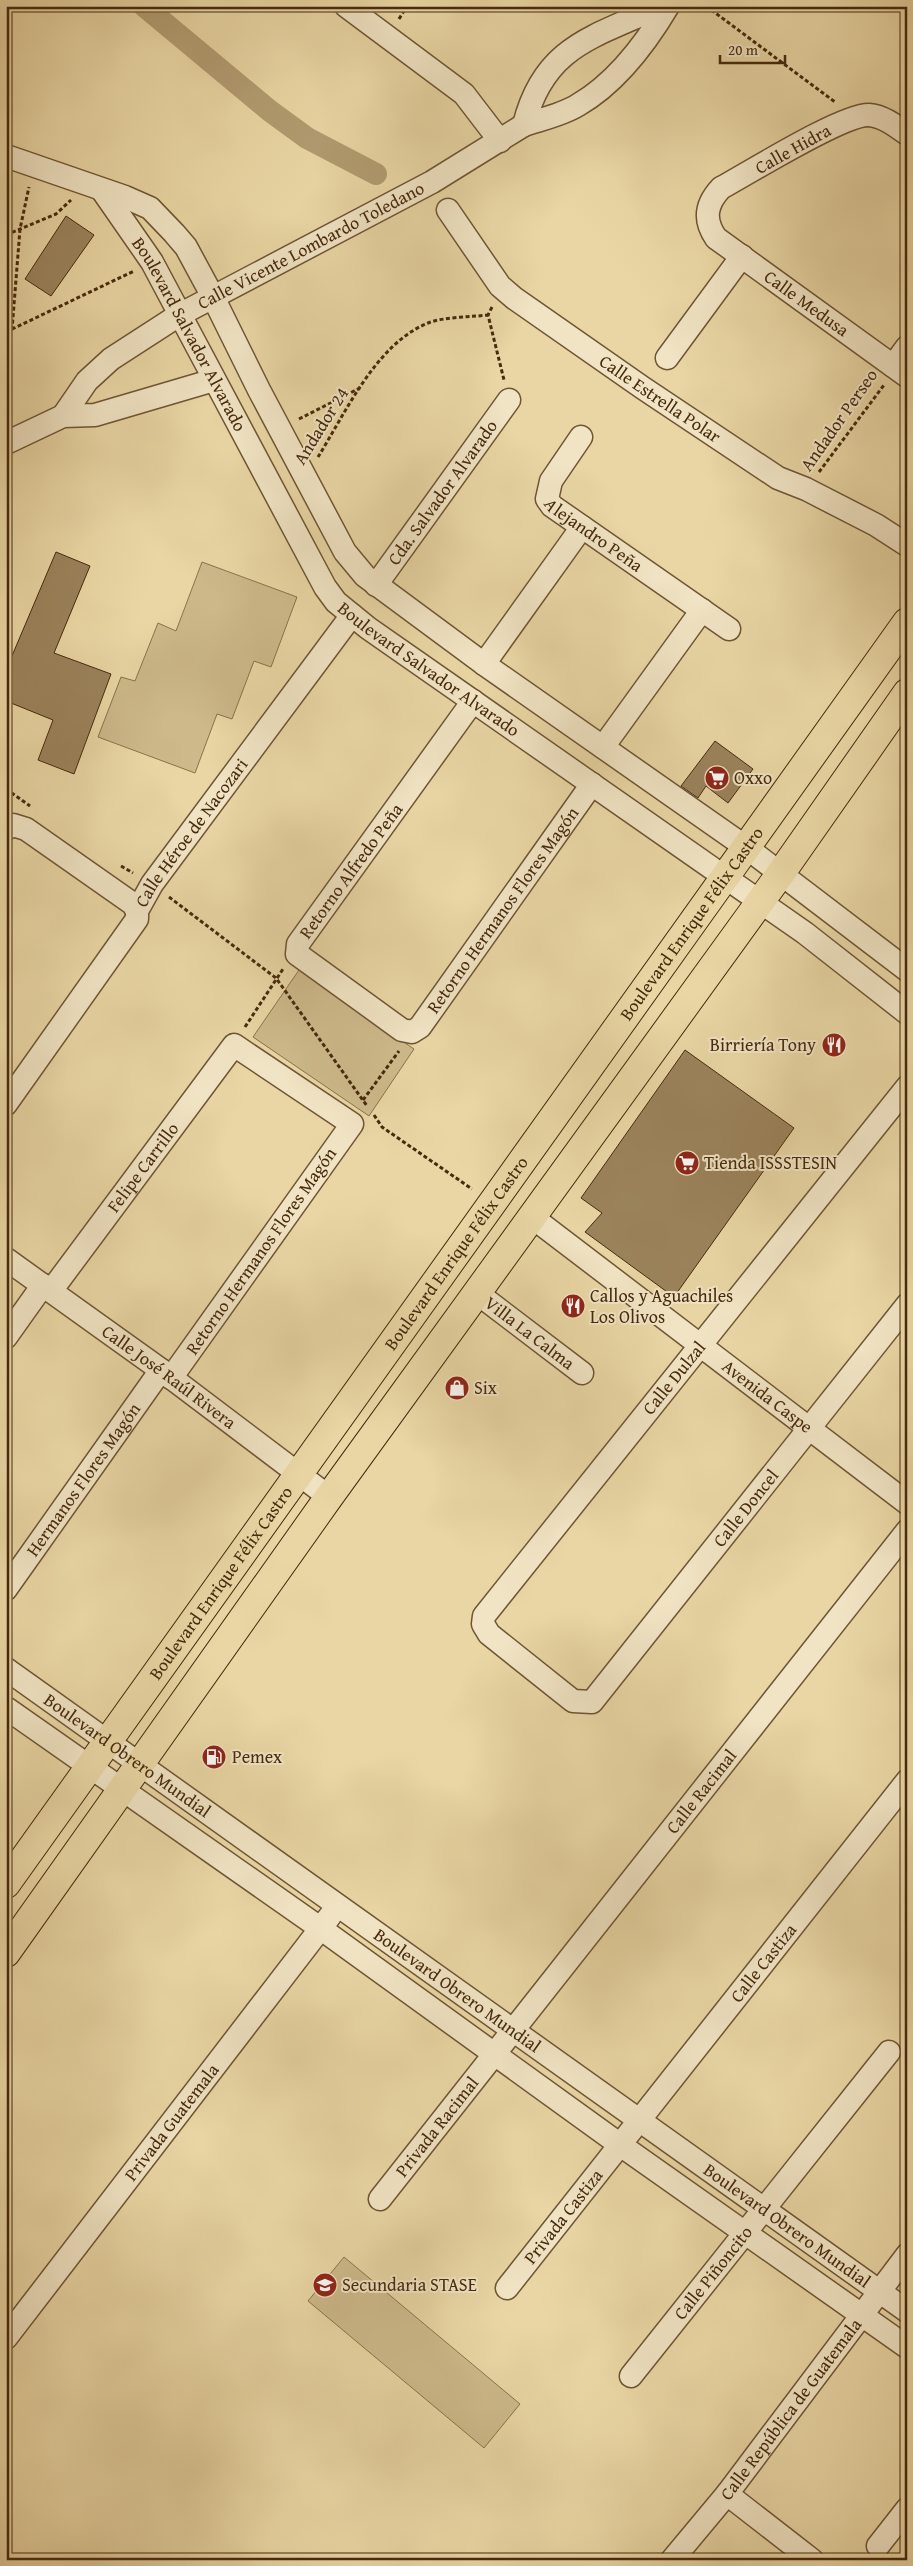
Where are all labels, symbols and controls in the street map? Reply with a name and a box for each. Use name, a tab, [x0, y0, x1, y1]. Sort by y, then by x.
scale bar	[720, 32, 786, 64]
text: 20 m	[728, 39, 759, 60]
street label: Calle Hidra	[750, 116, 836, 181]
street label: Calle Vicente Lombardo Toledano	[192, 174, 429, 316]
street label: Boulevard Salvador Alvarado	[126, 231, 254, 436]
street label: Calle Medusa	[759, 263, 855, 343]
street label: Calle Estrella Polar	[594, 348, 727, 450]
street label: Andador Perseo	[793, 363, 884, 476]
street label: Andador 24	[286, 382, 355, 470]
street label: Cda. Salvador Alvarado	[381, 414, 504, 571]
street label: Alejandro Peña	[538, 492, 649, 579]
street label: Boulevard Salvador Alvarado	[332, 595, 526, 743]
street label: Calle Héroe de Nacozari	[128, 752, 254, 912]
place label: Oxxo	[734, 764, 772, 791]
supermarket icon: Oxxo	[704, 765, 730, 791]
street label: Retorno Alfredo Peña	[292, 797, 409, 944]
street label: Retorno Hermanos Flores Magón	[420, 801, 585, 1019]
street label: Boulevard Enrique Félix Castro	[613, 821, 770, 1026]
place label: Birriería Tony	[710, 1031, 816, 1058]
restaurant icon: Birriería Tony	[821, 1032, 847, 1058]
street label: Felipe Carrillo	[100, 1116, 185, 1218]
street label: Retorno Hermanos Flores Magón	[178, 1142, 343, 1360]
place label: Tienda ISSSTESIN	[704, 1149, 837, 1176]
street label: Boulevard Enrique Félix Castro	[377, 1150, 534, 1355]
supermarket icon: Tienda ISSSTESIN	[674, 1150, 700, 1176]
place label: Callos y Aguachiles Los Olivos	[590, 1282, 733, 1330]
street label: Villa La Calma	[479, 1289, 581, 1376]
restaurant icon: Callos y Aguachiles Los Olivos	[560, 1293, 586, 1319]
street label: Calle José Raúl Rivera	[96, 1318, 242, 1436]
street label: Calle Dulzal	[635, 1335, 712, 1420]
street label: Avenida Caspe	[717, 1353, 819, 1440]
place label: Six	[474, 1374, 498, 1401]
shop icon: Six	[444, 1375, 470, 1401]
street label: Hermanos Flores Magón	[19, 1397, 147, 1562]
street label: Calle Doncel	[706, 1463, 785, 1552]
street label: Boulevard Enrique Félix Castro	[142, 1480, 299, 1685]
street label: Boulevard Obrero Mundial	[38, 1686, 217, 1824]
place label: Pemex	[232, 1743, 283, 1770]
street label: Calle Racimal	[659, 1743, 743, 1839]
fuel station icon: Pemex	[201, 1744, 227, 1770]
street label: Calle Castiza	[723, 1917, 803, 2008]
street label: Boulevard Obrero Mundial	[368, 1921, 547, 2059]
street label: Privada Guatemala	[117, 2057, 225, 2186]
street label: Privada Racimal	[388, 2070, 485, 2183]
street label: Boulevard Obrero Mundial	[698, 2156, 876, 2294]
street label: Privada Castiza	[517, 2162, 609, 2270]
street label: Calle Piñoncito	[667, 2220, 759, 2325]
place label: Secundaria STASE	[342, 2271, 477, 2298]
school or university icon: Secundaria STASE	[312, 2272, 338, 2298]
street label: Calle República de Guatemala	[713, 2312, 868, 2506]

